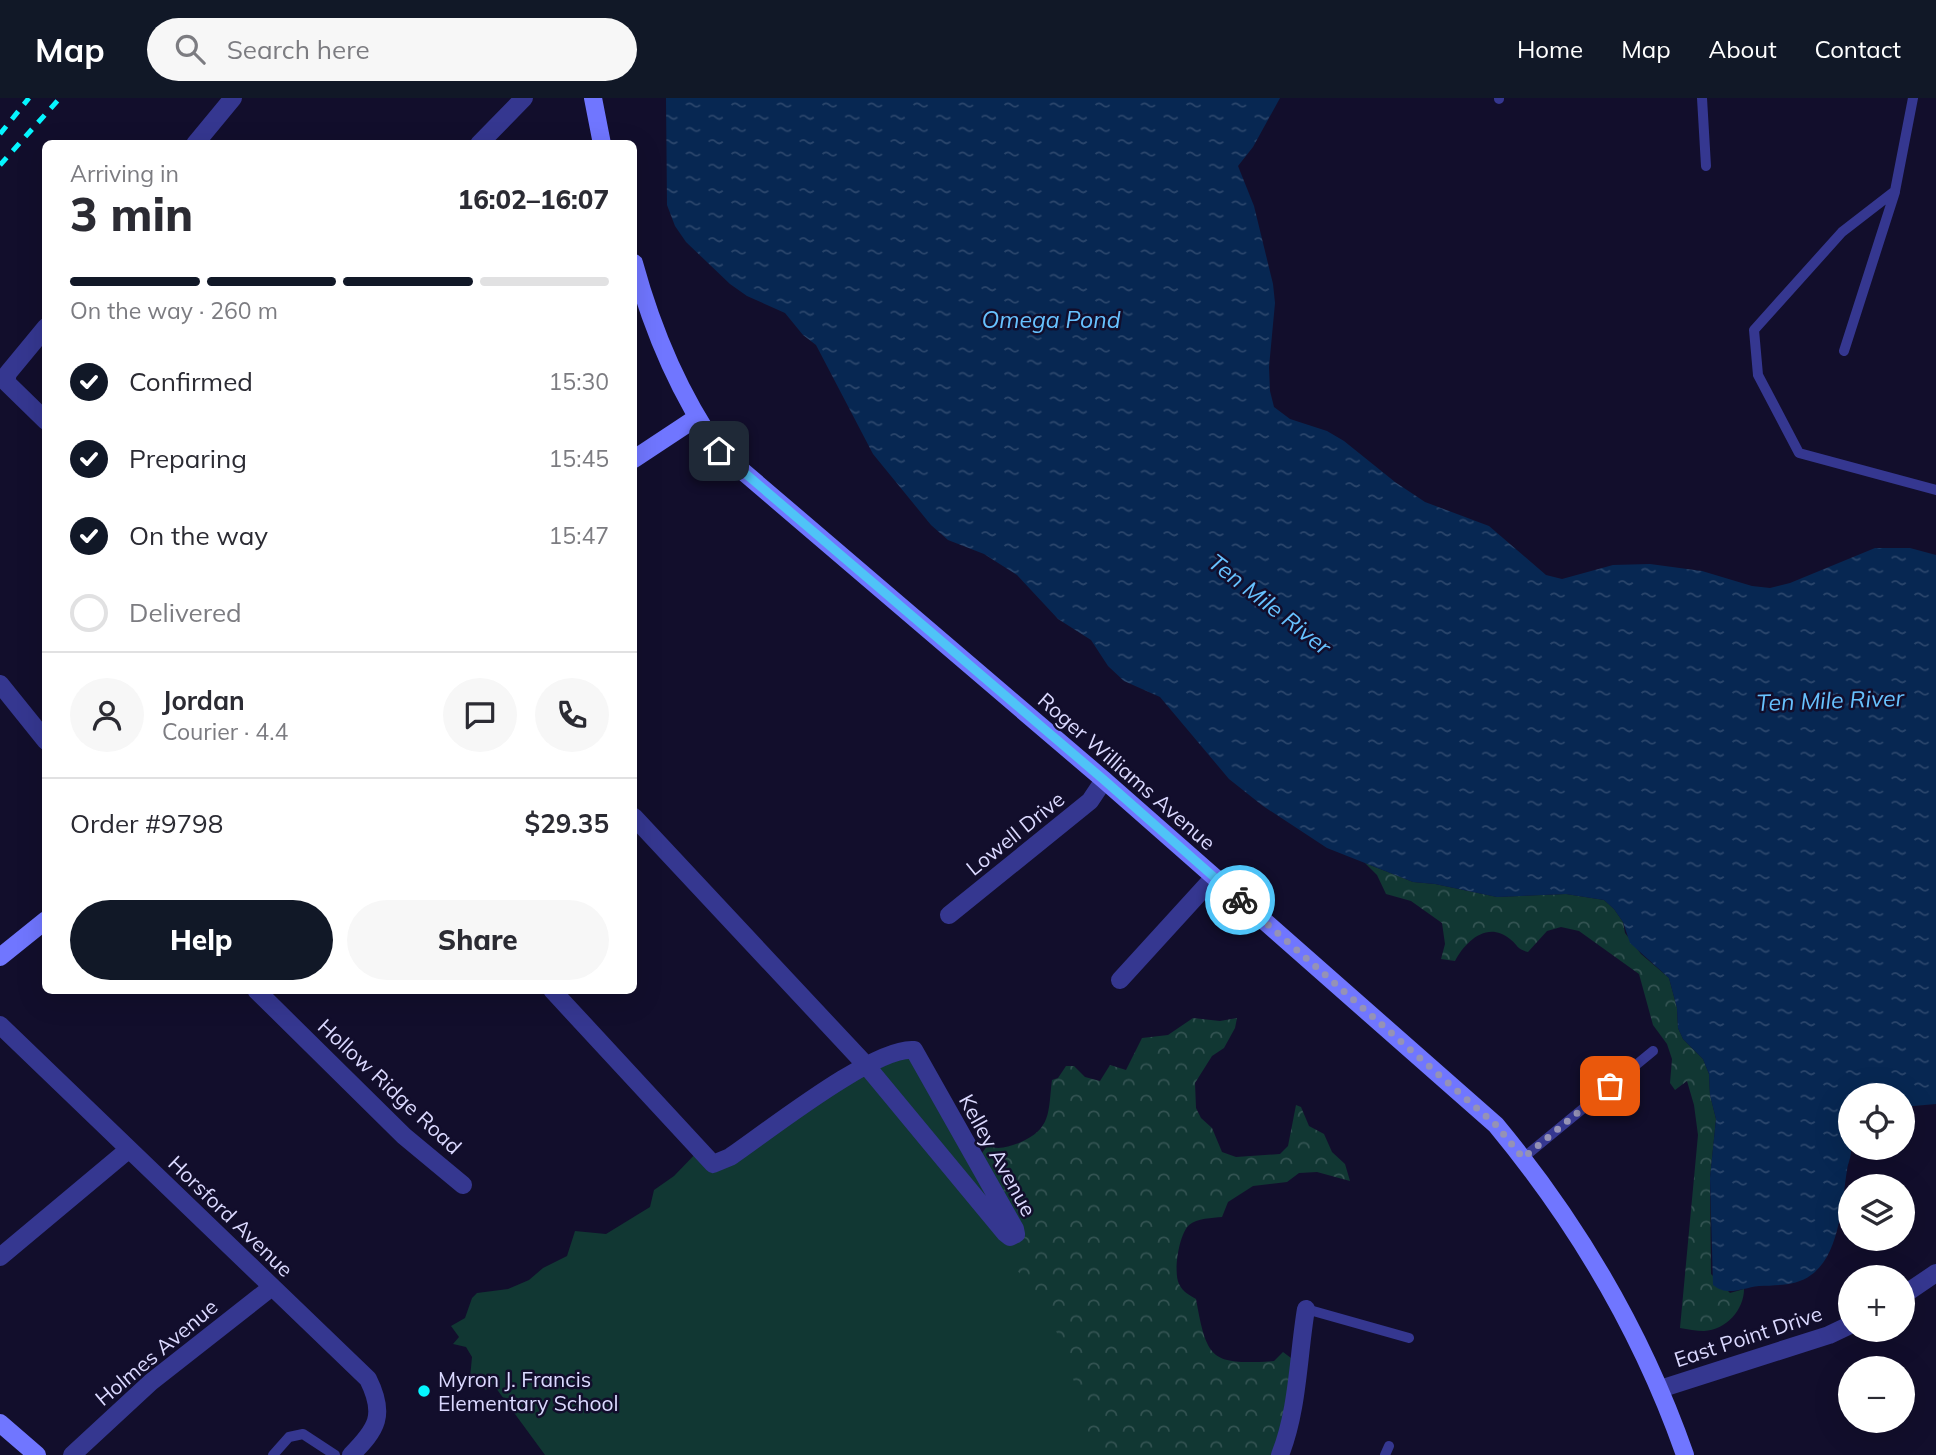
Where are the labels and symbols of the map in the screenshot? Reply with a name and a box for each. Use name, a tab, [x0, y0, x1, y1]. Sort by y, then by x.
water label: Omega Pond	[981, 305, 1121, 334]
pin	[689, 421, 749, 481]
water label: Ten Mile River	[1203, 547, 1338, 662]
water label: Ten Mile River	[1756, 683, 1906, 717]
street label: Roger Williams Avenue	[1033, 687, 1221, 855]
street label: Lowell Drive	[961, 785, 1069, 881]
courier	[1205, 865, 1275, 935]
street label: Hollow Ridge Road	[313, 1013, 467, 1159]
pin	[1580, 1056, 1640, 1116]
street label: Kelley Avenue	[954, 1089, 1042, 1221]
street label: Horsford Avenue	[163, 1150, 299, 1282]
street label: Holmes Avenue	[89, 1293, 223, 1411]
street label: East Point Drive	[1671, 1300, 1825, 1372]
place label: Myron J. Francis Elementary School	[438, 1366, 619, 1416]
marker: Myron J. Francis Elementary School	[416, 1383, 432, 1399]

